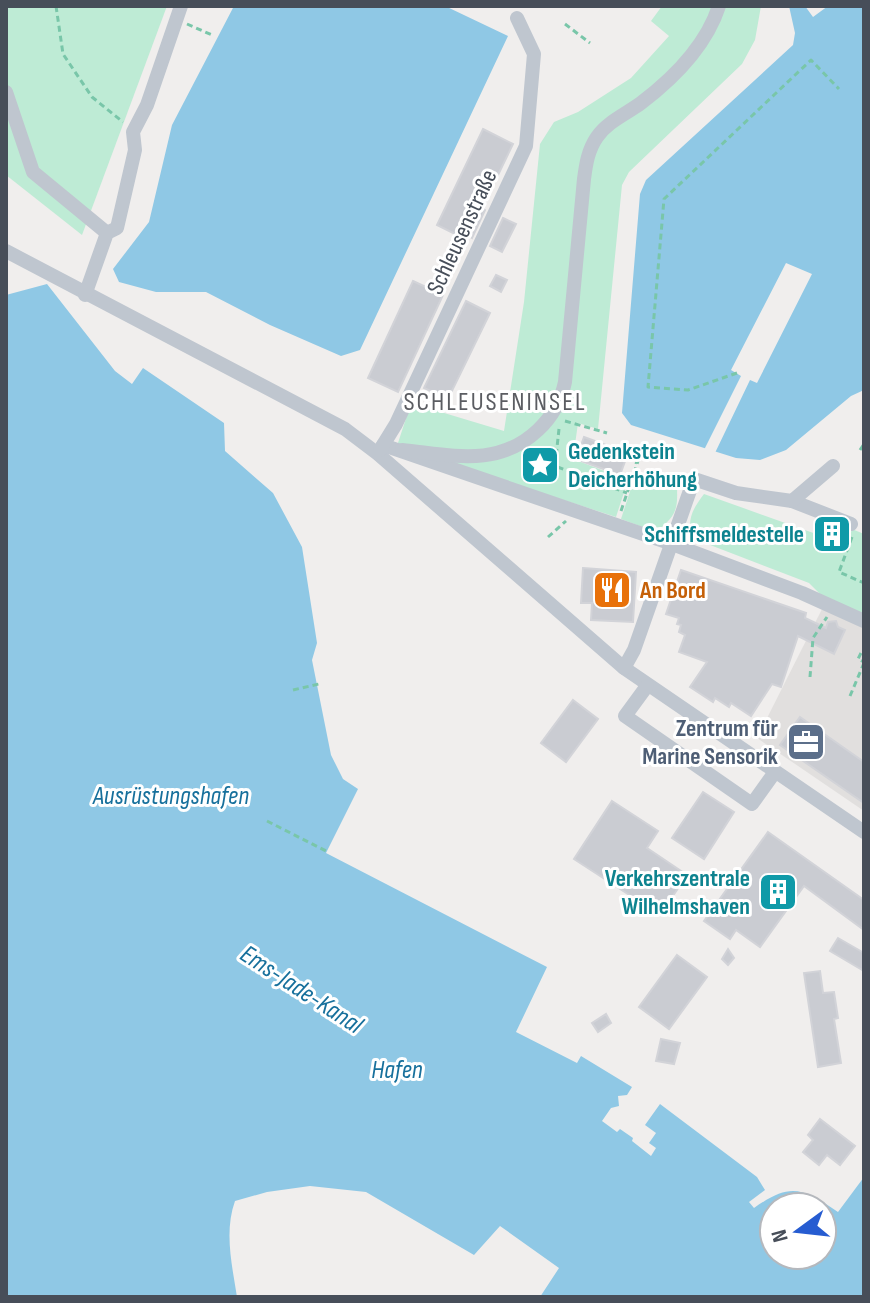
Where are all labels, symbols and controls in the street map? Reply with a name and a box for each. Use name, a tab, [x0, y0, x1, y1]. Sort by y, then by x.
street label: Schleusenstraße	[420, 165, 504, 299]
district label: SCHLEUSENINSEL	[403, 387, 587, 418]
place label: Gedenkstein Deicherhöhung	[568, 437, 697, 494]
place icon: Gedenkstein Deicherhöhung	[519, 444, 561, 486]
building icon: Schiffsmeldestelle	[811, 513, 853, 555]
place label: Schiffsmeldestelle	[644, 520, 804, 549]
restaurant icon: An Bord	[591, 569, 633, 611]
place label: An Bord	[639, 576, 706, 605]
place label: Zentrum für Marine Sensorik	[642, 714, 779, 771]
office icon: Zentrum für Marine Sensorik	[785, 721, 827, 763]
water label: Ausrüstungshafen	[92, 781, 249, 812]
place label: Verkehrszentrale Wilhelmshaven	[605, 864, 750, 921]
building icon: Verkehrszentrale Wilhelmshaven	[757, 871, 799, 913]
water label: Ems-Jade-Kanal	[234, 939, 369, 1042]
water label: Hafen	[371, 1055, 423, 1086]
north arrow	[758, 1191, 838, 1271]
text: N	[766, 1227, 795, 1245]

